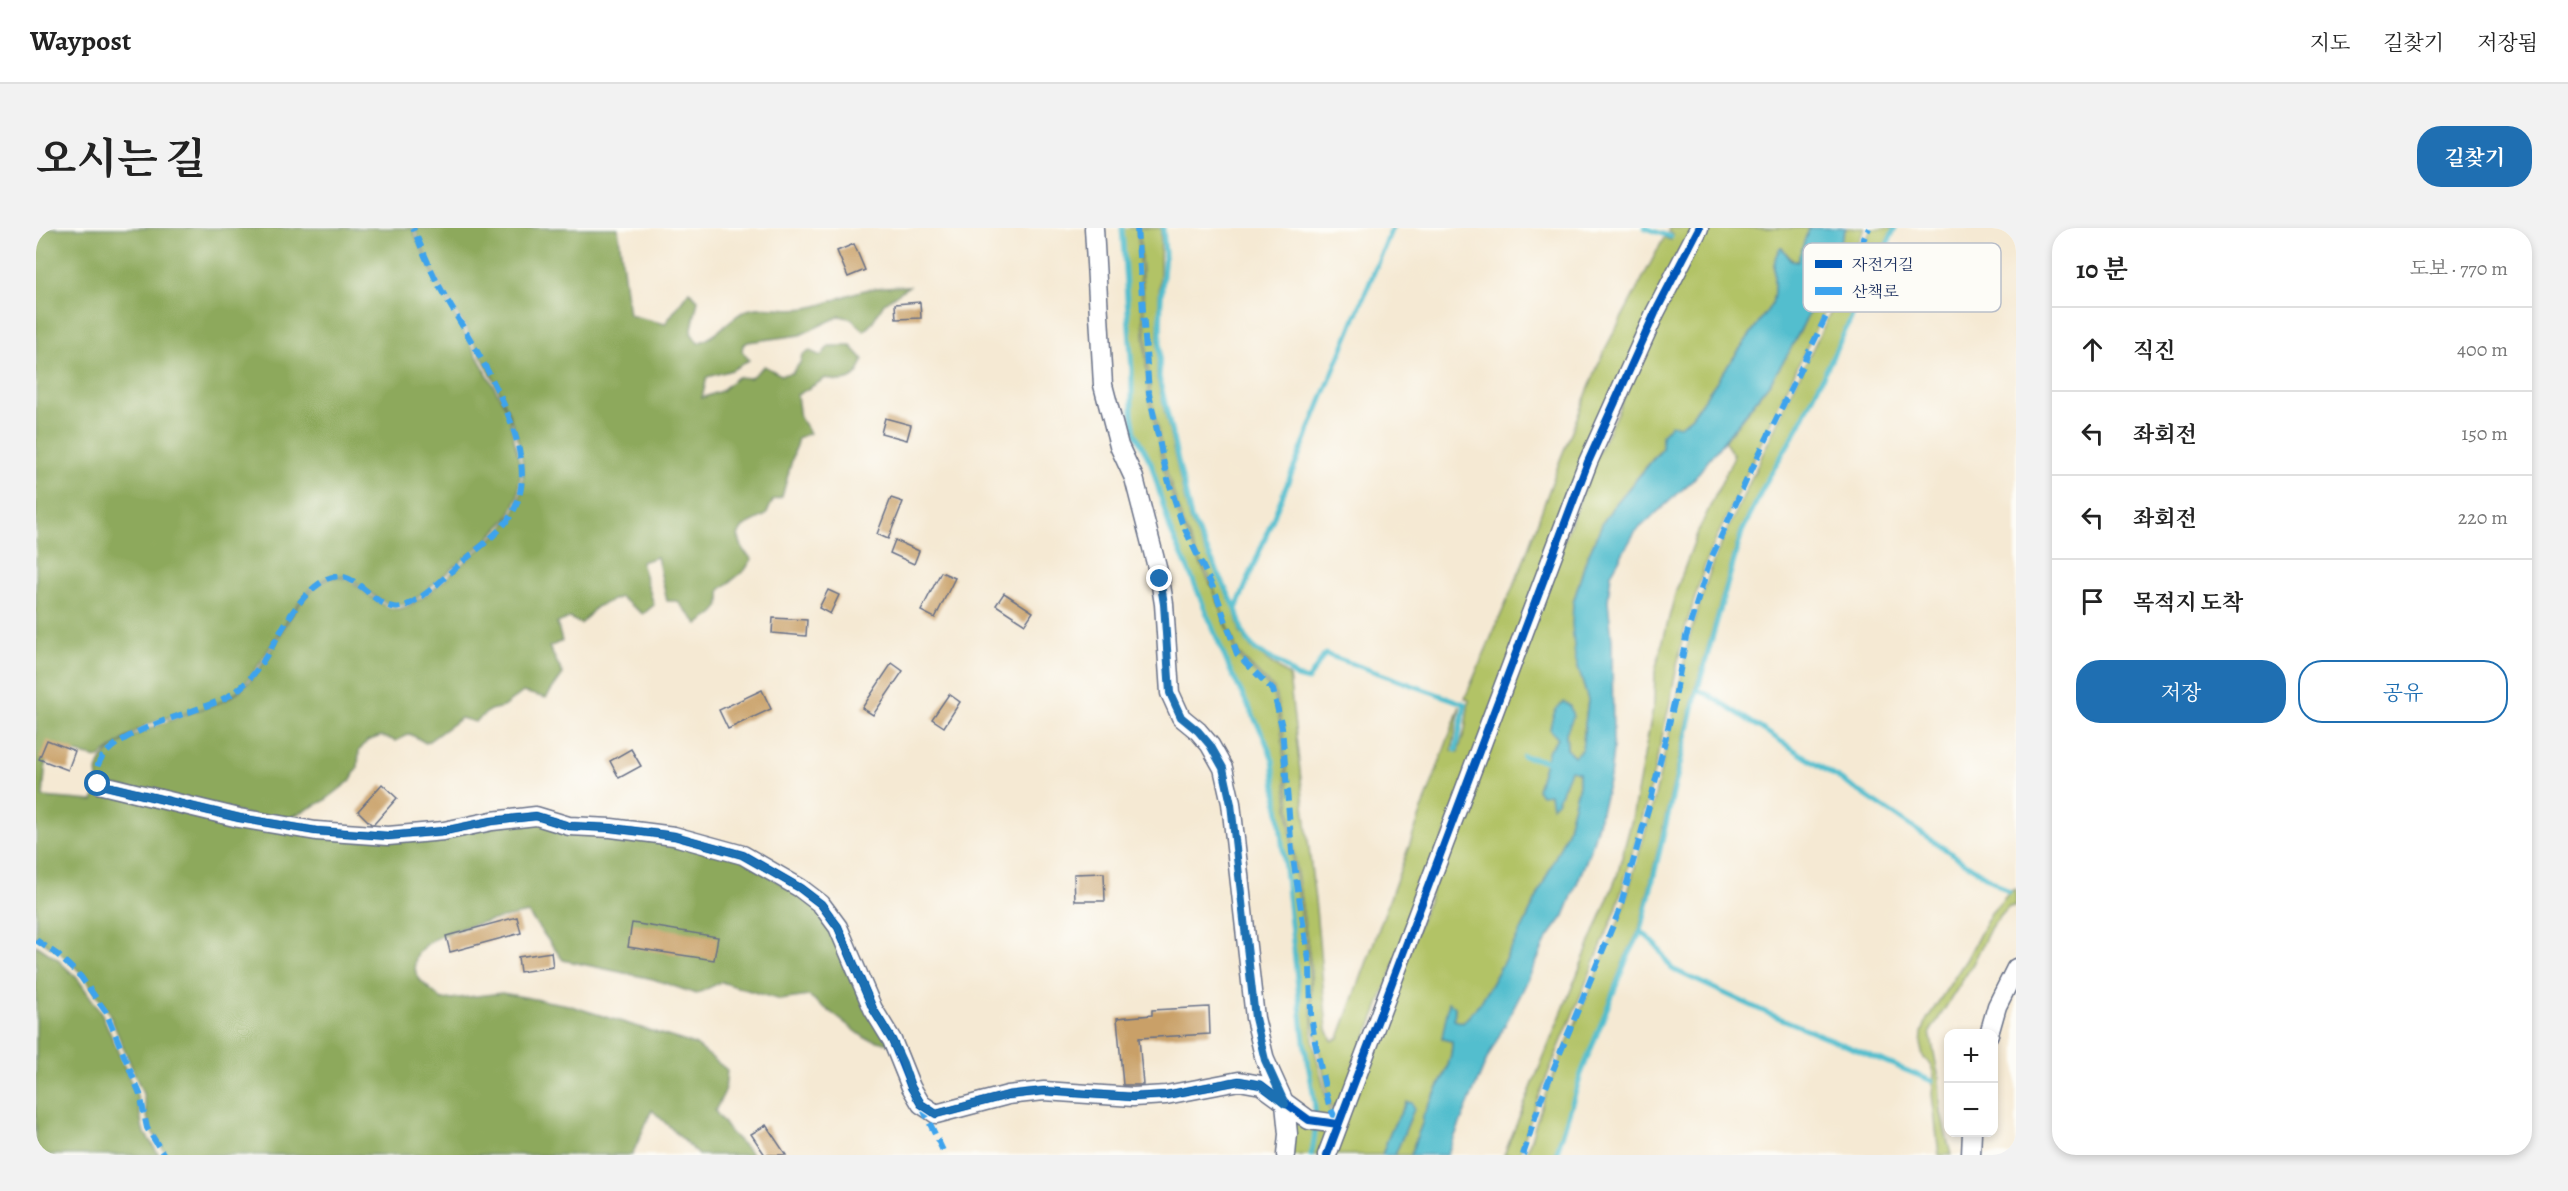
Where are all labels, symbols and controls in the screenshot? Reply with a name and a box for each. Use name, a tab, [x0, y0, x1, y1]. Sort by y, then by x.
text: Waypost	[30, 22, 131, 60]
text: 지도	[2310, 29, 2350, 57]
text: 길찾기	[2383, 29, 2444, 57]
text: 저장됨	[2477, 29, 2538, 57]
button: 길찾기	[2417, 126, 2532, 187]
text: 오시는 길	[36, 130, 206, 187]
legend	[1803, 243, 2001, 312]
text: 10 분	[2076, 252, 2128, 287]
text: 자전거길	[1852, 254, 1914, 276]
text: 도보 · 770 m	[2409, 255, 2508, 282]
text: 산책로	[1852, 281, 1899, 303]
icon: ahead	[2076, 333, 2109, 366]
text: 직진	[2133, 336, 2176, 366]
text: 400 m	[2457, 336, 2508, 363]
icon: left	[2076, 417, 2109, 450]
text: 좌회전	[2133, 420, 2197, 450]
text: 150 m	[2461, 420, 2508, 447]
icon: left	[2076, 501, 2109, 534]
text: 좌회전	[2133, 504, 2197, 534]
text: 220 m	[2458, 504, 2508, 531]
route end	[1146, 565, 1172, 591]
icon: arrive	[2076, 585, 2109, 618]
text: 목적지 도착	[2133, 588, 2243, 618]
button: 저장	[2076, 660, 2286, 723]
button: 공유	[2298, 660, 2508, 723]
route start	[84, 770, 110, 796]
map controls	[1944, 1029, 1998, 1137]
button: +	[1944, 1029, 1998, 1083]
button: −	[1944, 1083, 1998, 1137]

